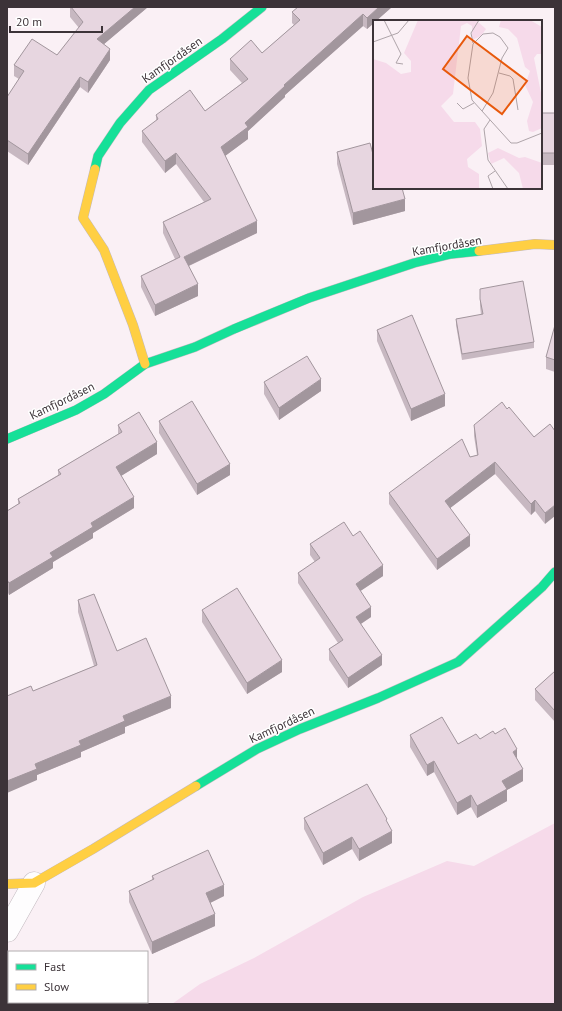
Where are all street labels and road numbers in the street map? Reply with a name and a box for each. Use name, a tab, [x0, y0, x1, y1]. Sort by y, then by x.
street label: Kamfjordåsen	[139, 33, 205, 86]
street label: Kamfjordåsen	[411, 232, 483, 259]
street label: Kamfjordåsen	[27, 378, 97, 423]
street label: Kamfjordåsen	[247, 703, 317, 746]

